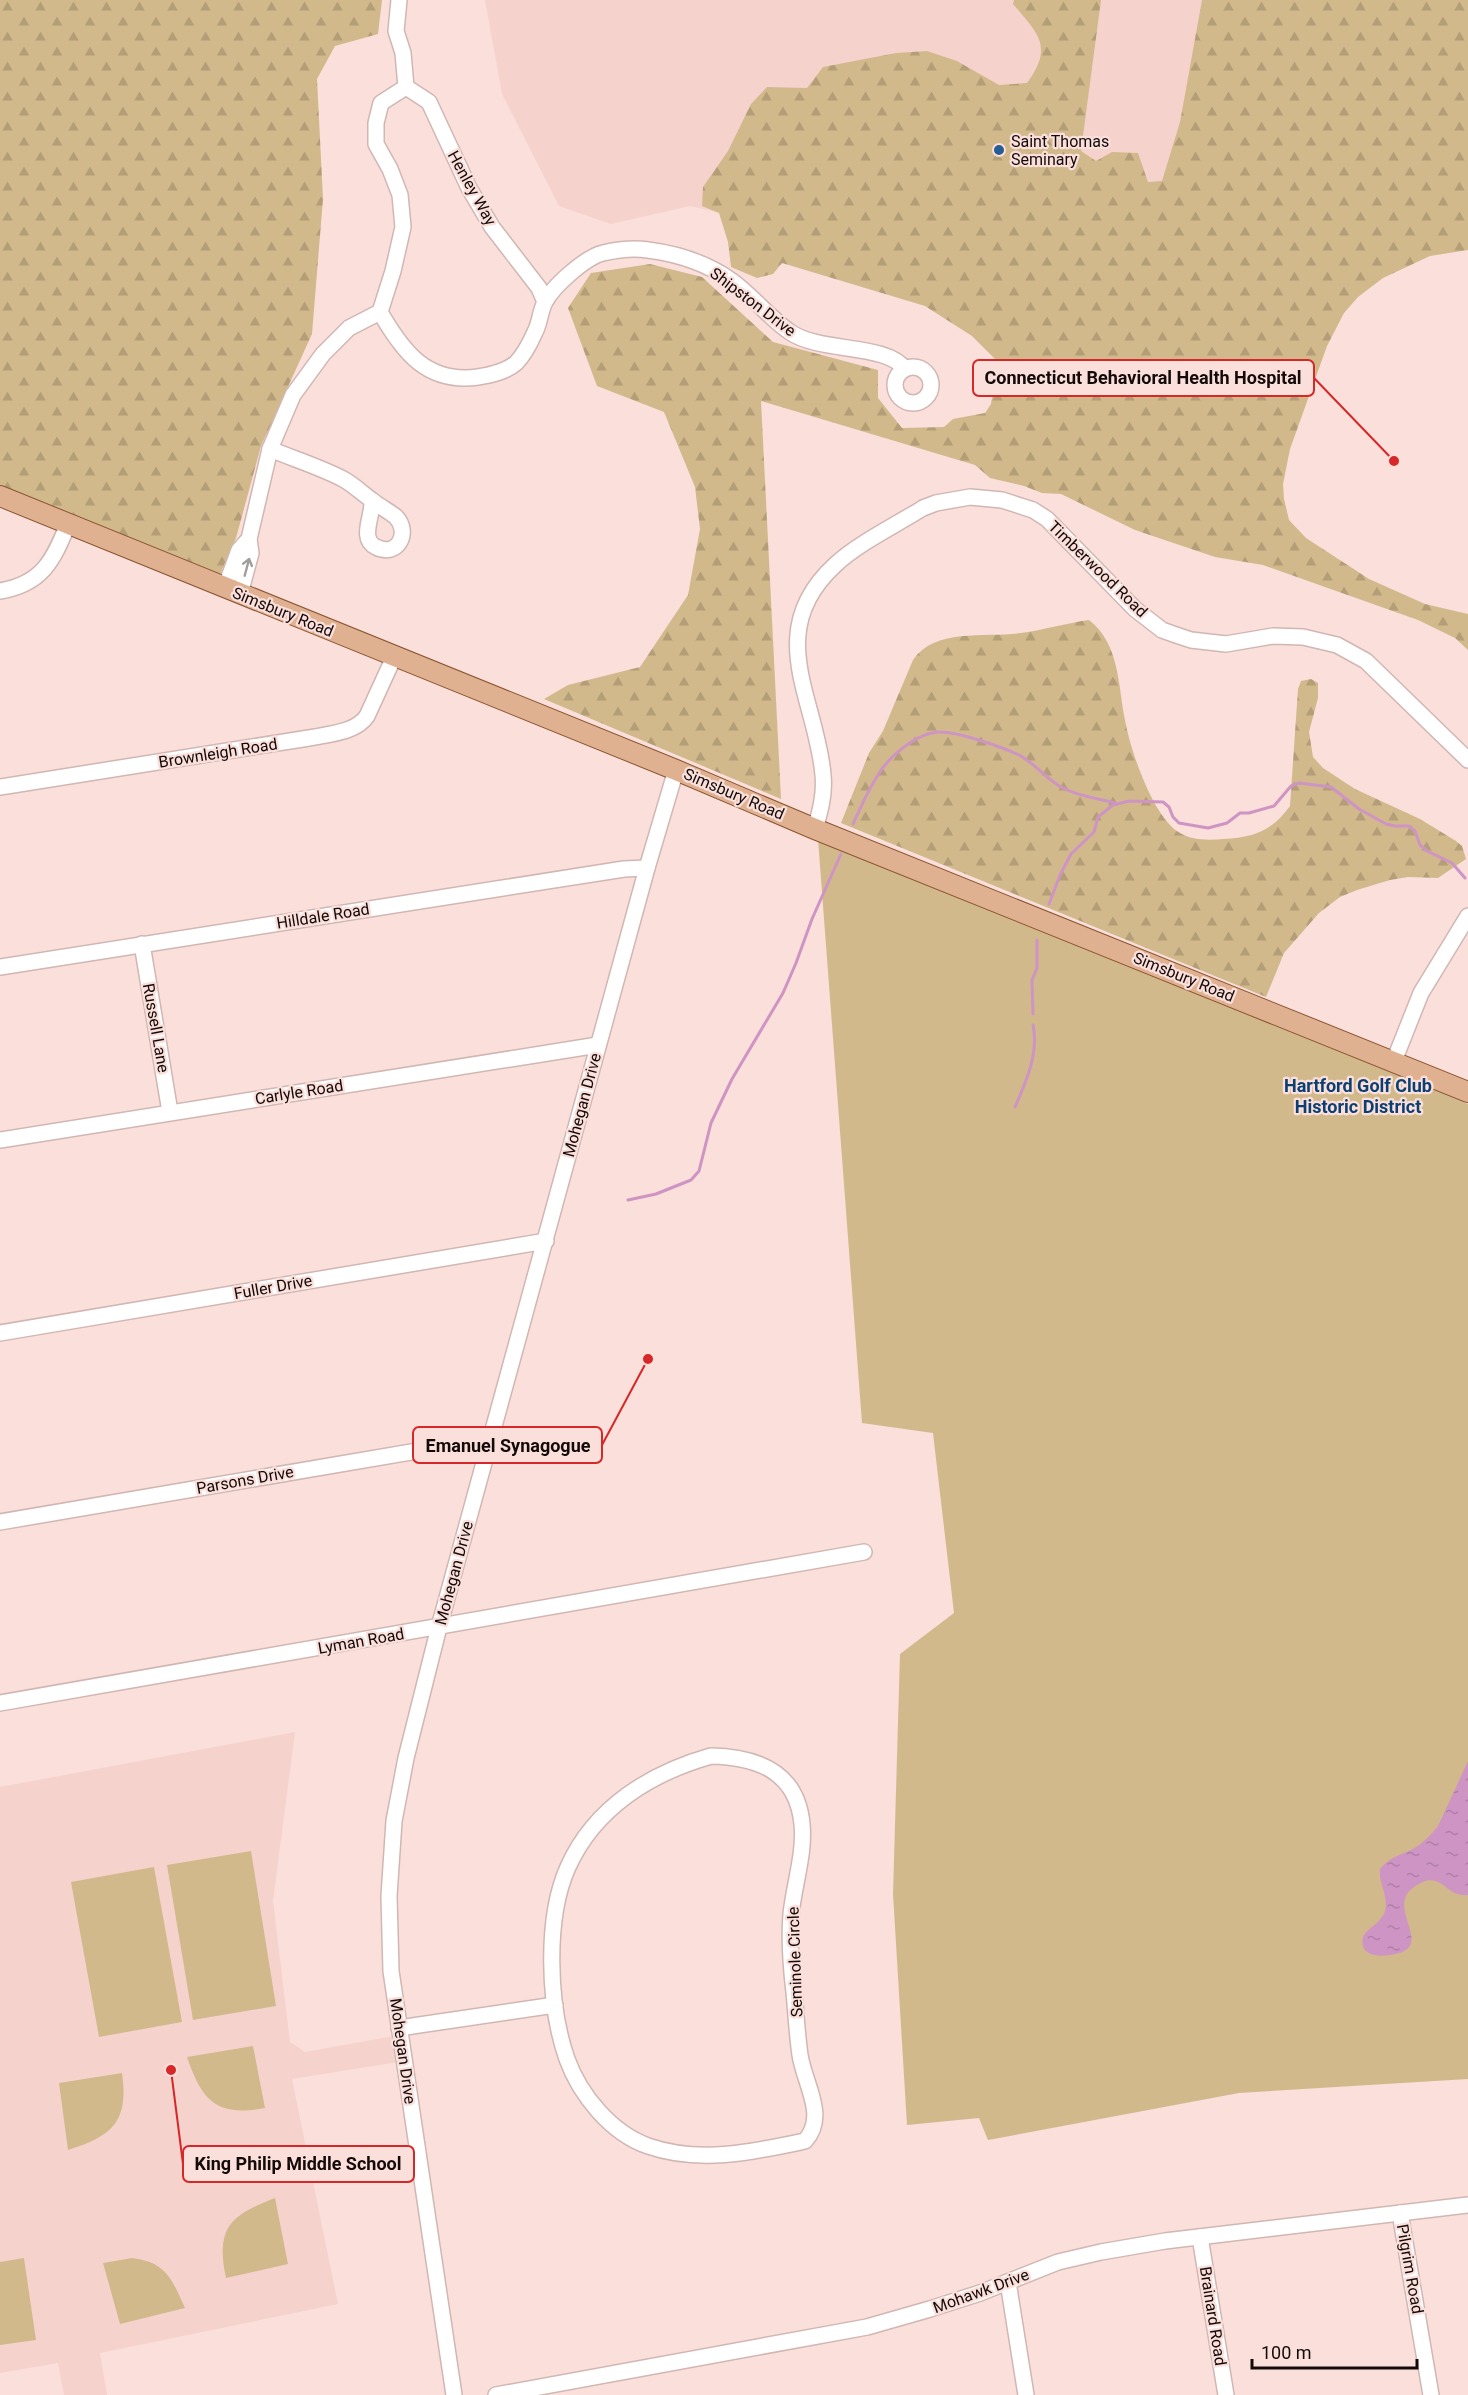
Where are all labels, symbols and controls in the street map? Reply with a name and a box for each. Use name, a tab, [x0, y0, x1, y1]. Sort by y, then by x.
place label: Saint Thomas Seminary	[1011, 132, 1109, 169]
marker: Saint Thomas Seminary	[992, 143, 1006, 157]
street label: Henley Way	[444, 147, 501, 229]
street label: Shipston Drive	[706, 264, 800, 340]
callout: Connecticut Behavioral Health Hospital	[973, 360, 1314, 396]
text: Connecticut Behavioral Health Hospital	[984, 367, 1302, 388]
street label: Timberwood Road	[1044, 517, 1152, 621]
one-way arrow	[242, 558, 254, 577]
street label: Simsbury Road	[230, 583, 336, 641]
street label: Brownleigh Road	[157, 734, 279, 772]
street label: Simsbury Road	[681, 764, 787, 824]
street label: Hilldale Road	[275, 899, 371, 933]
street label: Simsbury Road	[1131, 948, 1237, 1006]
street label: Russell Lane	[139, 982, 173, 1074]
street label: Mohegan Drive	[559, 1051, 605, 1159]
district label: Hartford Golf Club Historic District	[1284, 1075, 1432, 1117]
street label: Carlyle Road	[254, 1076, 344, 1108]
street label: Fuller Drive	[232, 1271, 314, 1303]
callout: Emanuel Synagogue	[413, 1427, 602, 1463]
text: Emanuel Synagogue	[426, 1435, 591, 1456]
street label: Parsons Drive	[195, 1462, 295, 1498]
street label: Mohegan Drive	[431, 1519, 477, 1627]
street label: Lyman Road	[316, 1624, 406, 1658]
street label: Seminole Circle	[784, 1906, 806, 2018]
street label: Mohegan Drive	[386, 1997, 420, 2105]
callout: King Philip Middle School	[183, 2146, 414, 2182]
text: King Philip Middle School	[195, 2153, 402, 2174]
street label: Pilgrim Road	[1393, 2223, 1427, 2315]
street label: Mohawk Drive	[930, 2265, 1032, 2317]
street label: Brainard Road	[1196, 2265, 1230, 2367]
scale bar	[1252, 2332, 1417, 2370]
text: 100 m	[1261, 2342, 1312, 2363]

